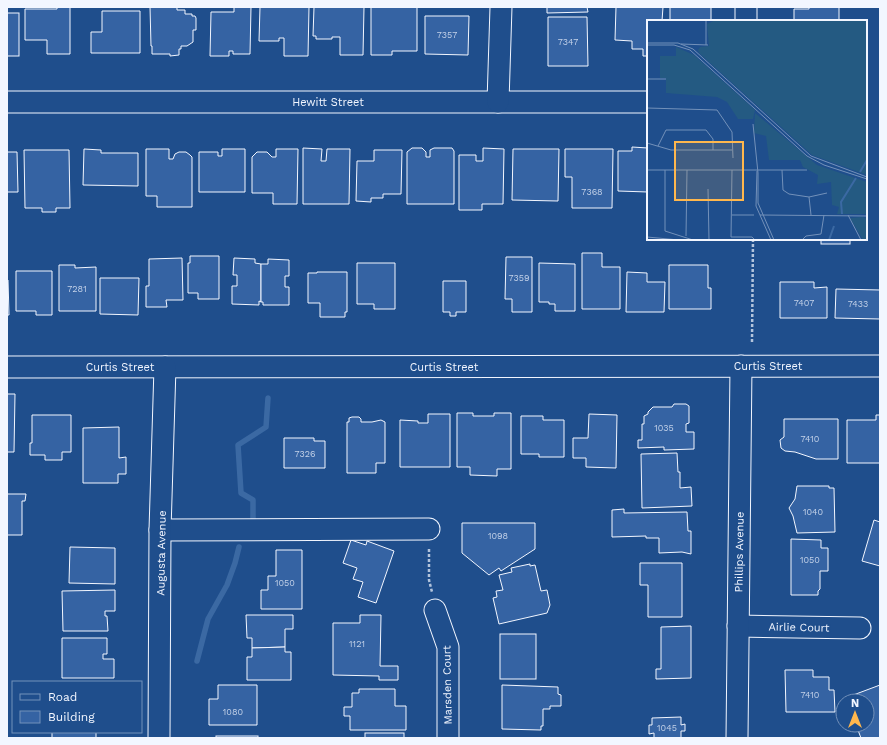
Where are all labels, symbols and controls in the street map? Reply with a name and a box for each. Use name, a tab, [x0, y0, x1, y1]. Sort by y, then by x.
inset map	[647, 20, 867, 240]
house number: 7357	[437, 30, 457, 40]
house number: 7347	[558, 37, 578, 47]
street label: Hewitt Street	[292, 96, 364, 109]
house number: 7368	[581, 187, 603, 197]
house number: 7359	[508, 273, 530, 283]
house number: 7281	[67, 284, 87, 294]
house number: 7407	[794, 298, 814, 308]
house number: 7433	[848, 299, 868, 309]
street label: Curtis Street	[734, 360, 803, 373]
street label: Curtis Street	[86, 361, 155, 374]
street label: Curtis Street	[410, 361, 479, 374]
house number: 1035	[654, 423, 674, 433]
house number: 7410	[801, 434, 820, 444]
house number: 7326	[294, 449, 316, 459]
house number: 1040	[803, 507, 823, 517]
street label: Augusta Avenue	[154, 510, 169, 596]
street label: Phillips Avenue	[732, 511, 747, 593]
house number: 1098	[488, 531, 508, 541]
house number: 1050	[800, 555, 820, 565]
house number: 1050	[275, 578, 295, 588]
street label: Airlie Court	[768, 620, 830, 635]
house number: 1121	[349, 639, 365, 649]
street label: Marsden Court	[440, 645, 455, 725]
legend	[12, 681, 142, 733]
text: Road	[48, 690, 77, 704]
house number: 7410	[801, 690, 820, 700]
north arrow	[835, 693, 875, 733]
text: N	[851, 697, 859, 710]
house number: 1080	[223, 707, 244, 717]
text: Building	[48, 710, 95, 724]
house number: 1045	[657, 723, 677, 733]

